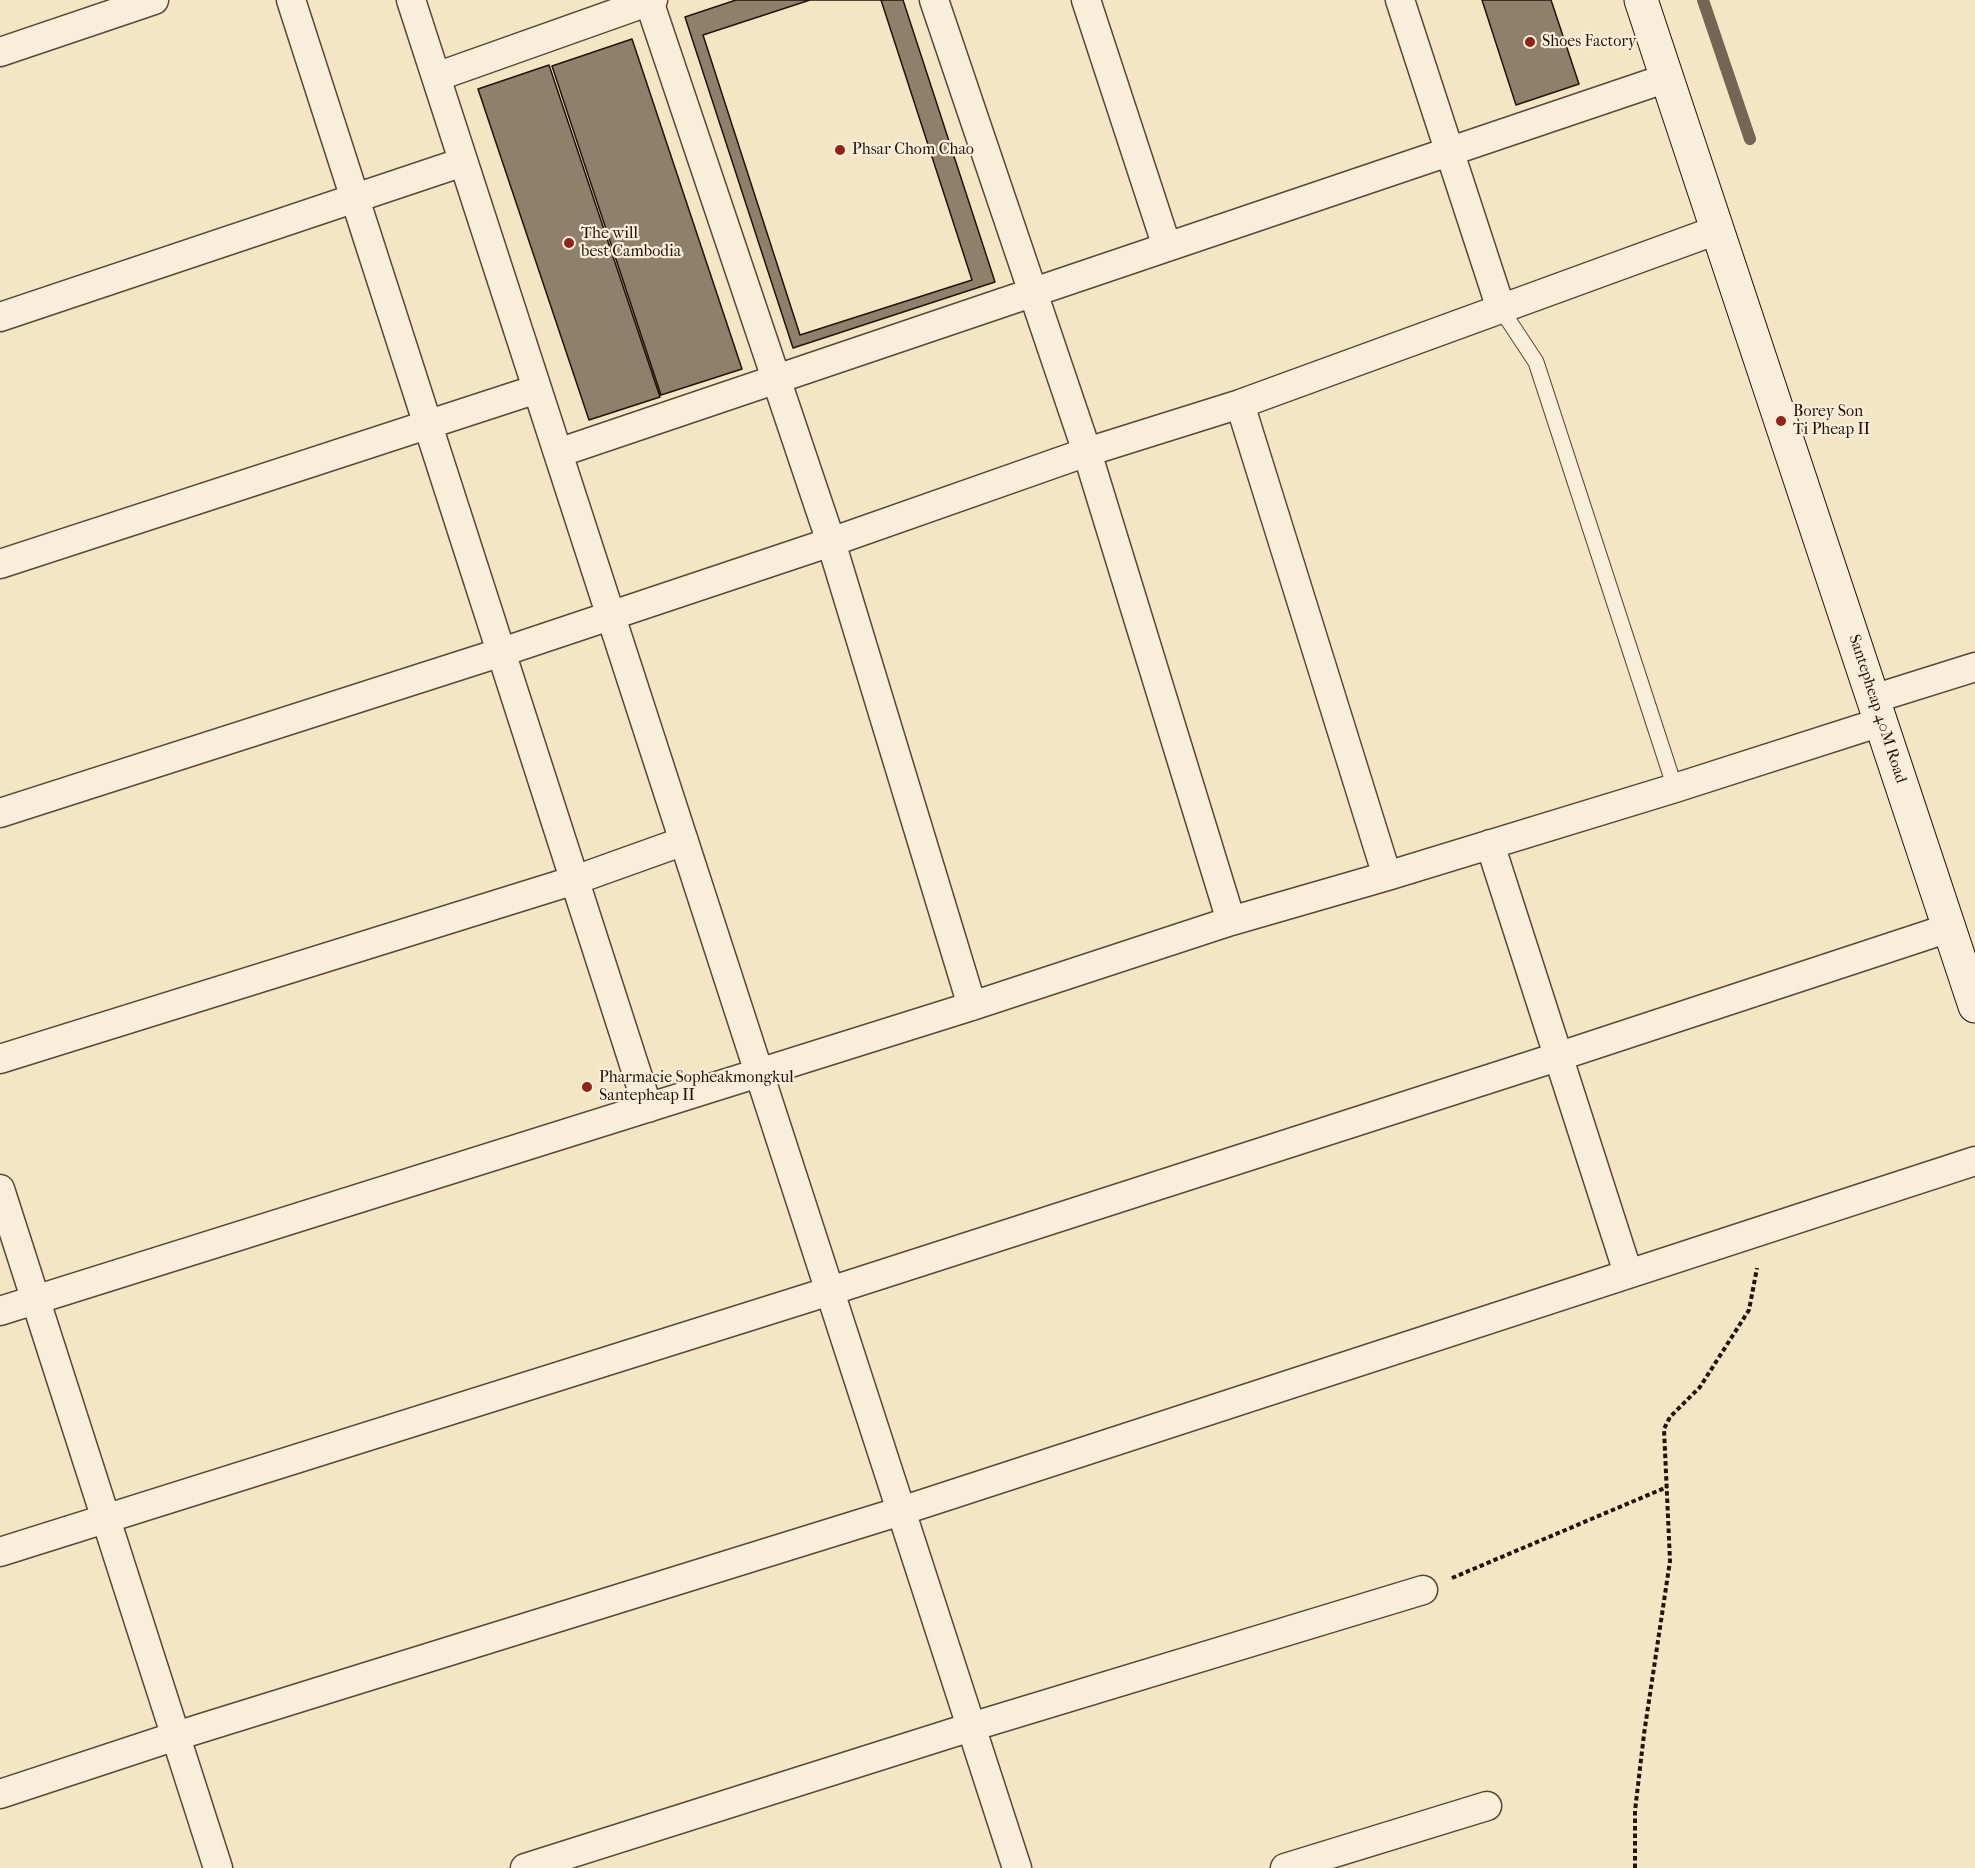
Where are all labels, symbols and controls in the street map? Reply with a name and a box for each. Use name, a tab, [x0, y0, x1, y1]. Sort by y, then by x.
place label: Shoes Factory	[1542, 32, 1637, 52]
marker: Shoes Factory	[1523, 35, 1537, 49]
place label: Phsar Chom Chao	[852, 140, 974, 160]
marker: Phsar Chom Chao	[833, 143, 847, 157]
place label: The will best Cambodia	[581, 224, 681, 262]
marker: The will best Cambodia	[562, 236, 576, 250]
place label: Borey Son Ti Pheap II	[1793, 402, 1870, 440]
marker: Borey Son Ti Pheap II	[1774, 414, 1788, 428]
street label: Santepheap 40M Road	[1844, 632, 1910, 786]
place label: Pharmacie Sopheakmongkul Santepheap II	[599, 1068, 794, 1106]
marker: Pharmacie Sopheakmongkul Santepheap II	[580, 1080, 594, 1094]

